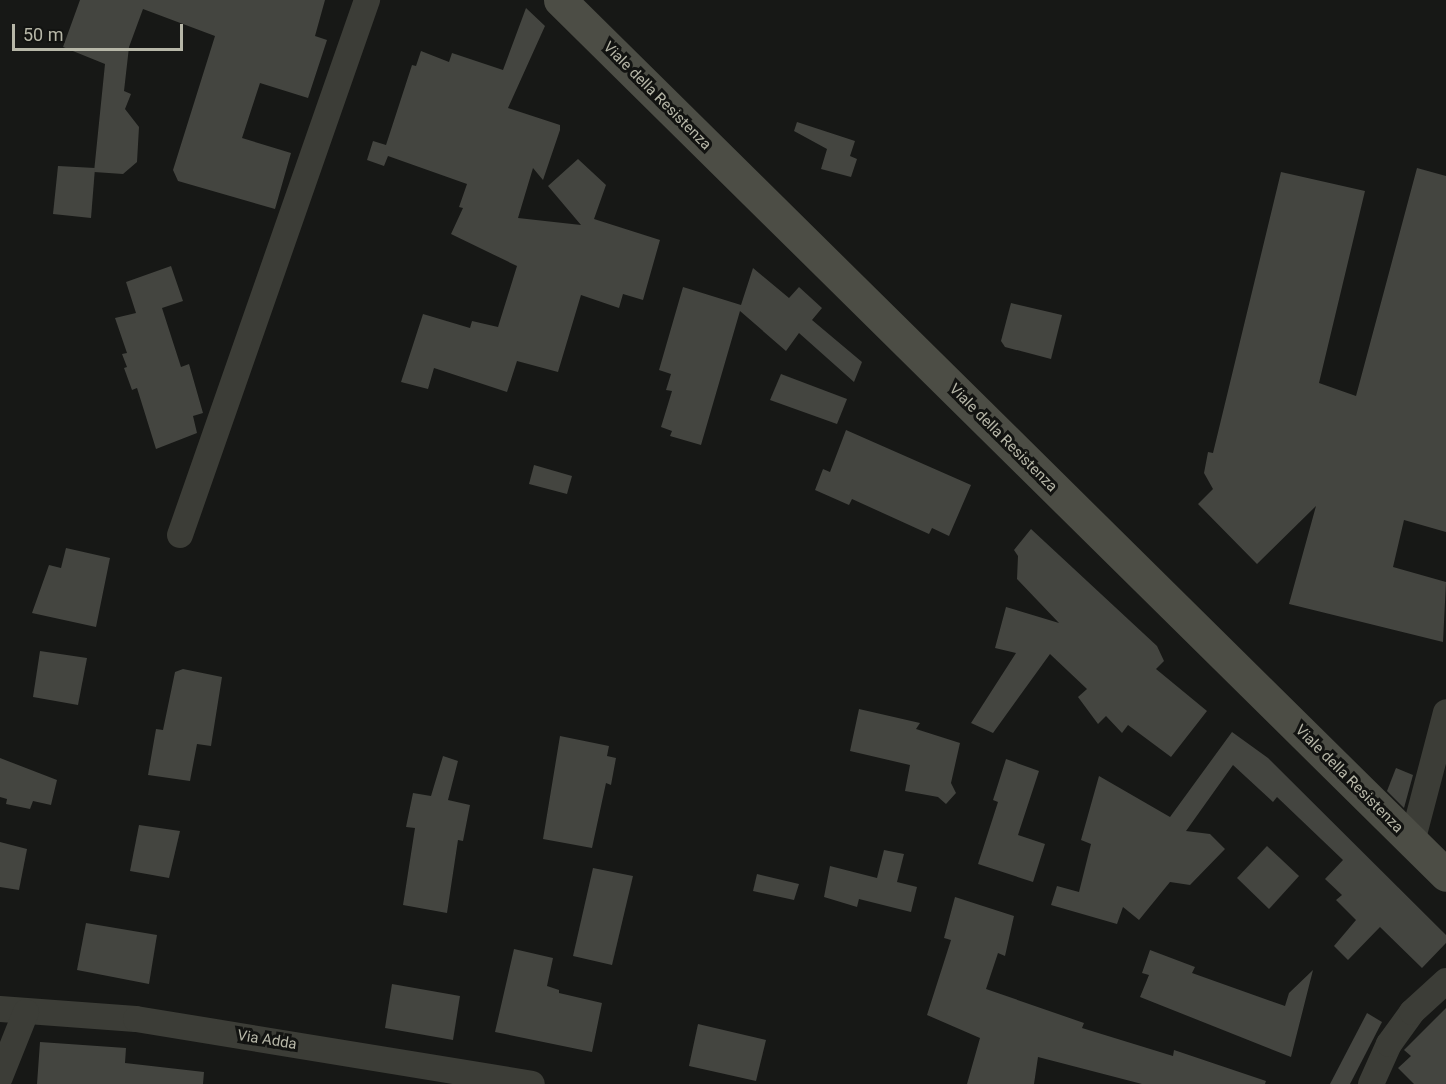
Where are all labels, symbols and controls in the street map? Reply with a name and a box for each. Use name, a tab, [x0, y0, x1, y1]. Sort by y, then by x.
scale bar	[15, 12, 186, 50]
text: 50 m	[23, 24, 63, 45]
street label: Viale della Resistenza	[599, 38, 715, 154]
street label: Viale della Resistenza	[945, 380, 1061, 496]
street label: Viale della Resistenza	[1291, 721, 1407, 837]
street label: Via Adda	[236, 1026, 298, 1054]

